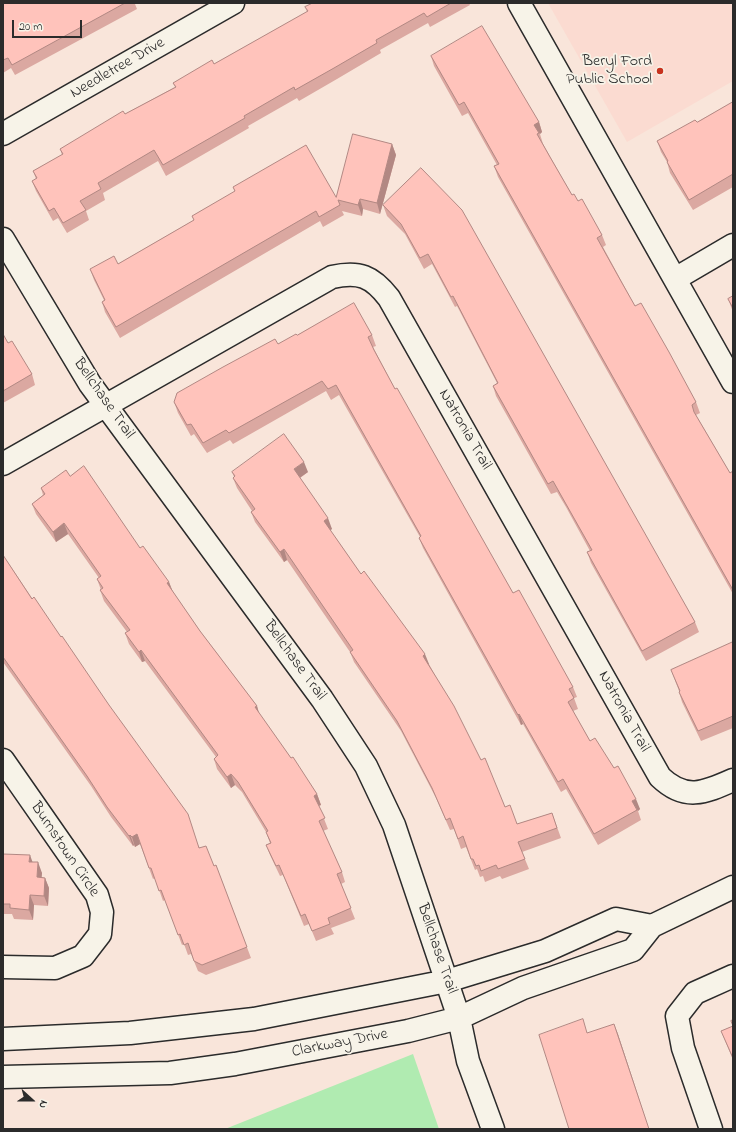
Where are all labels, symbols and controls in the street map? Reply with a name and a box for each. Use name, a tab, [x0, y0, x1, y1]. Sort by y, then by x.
scale bar	[14, 12, 84, 38]
text: 20 m	[19, 18, 42, 36]
street label: Needletree Drive	[67, 34, 169, 104]
place label: Beryl Ford Public School	[566, 52, 652, 90]
marker: Beryl Ford Public School	[655, 66, 665, 76]
street label: Bellchase Trail	[68, 355, 138, 443]
street label: Natronia Trail	[433, 386, 495, 474]
street label: Bellchase Trail	[259, 617, 329, 705]
street label: Natronia Trail	[593, 668, 653, 756]
street label: Burnstown Circle	[25, 799, 103, 901]
street label: Bellchase Trail	[412, 901, 460, 997]
street label: Clarkway Drive	[290, 1025, 390, 1063]
north arrow	[12, 1080, 52, 1120]
text: N	[34, 1098, 52, 1111]

